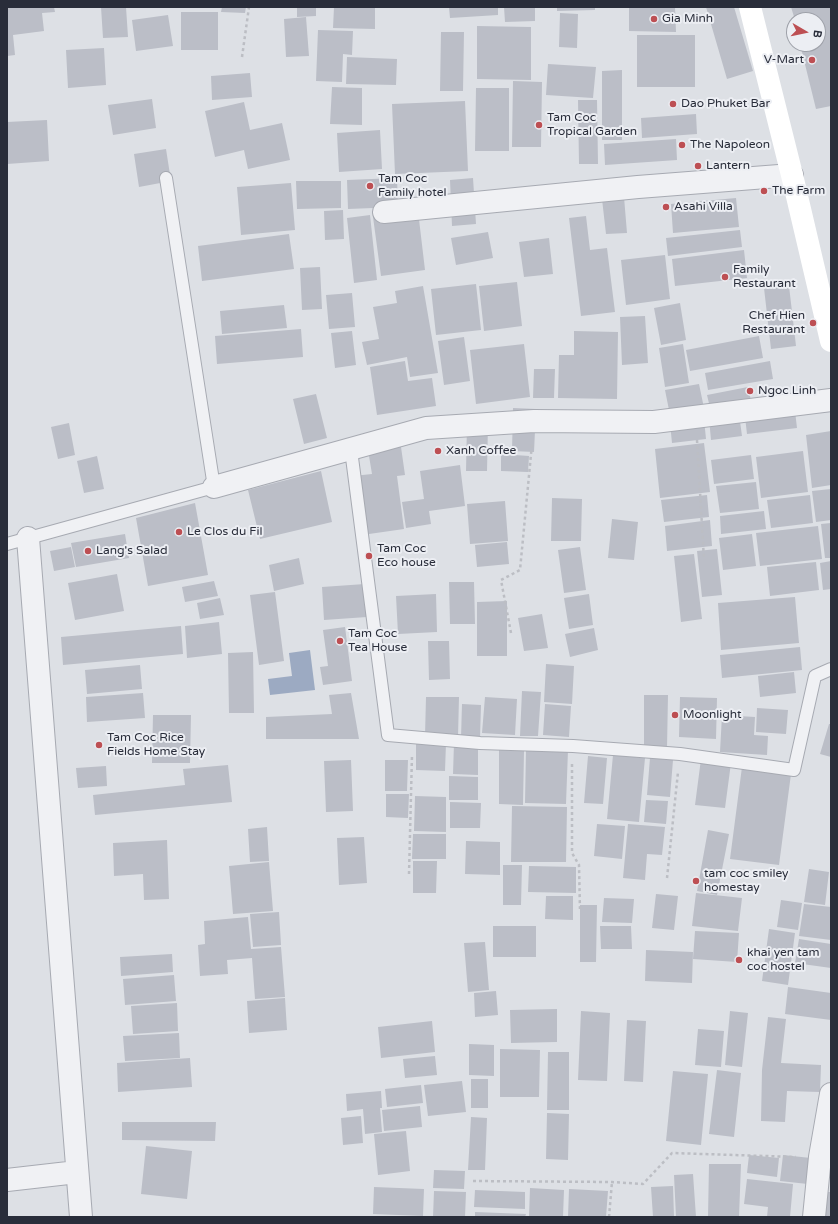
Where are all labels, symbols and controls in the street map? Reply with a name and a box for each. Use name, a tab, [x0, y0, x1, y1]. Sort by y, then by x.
place label: Gia Minh	[662, 12, 713, 26]
north arrow	[786, 12, 826, 52]
marker: Gia Minh	[649, 14, 659, 24]
text: B	[810, 29, 824, 39]
place label: V-Mart	[764, 53, 804, 67]
marker: V-Mart	[807, 55, 817, 65]
place label: Dao Phuket Bar	[681, 97, 770, 111]
marker: Dao Phuket Bar	[668, 99, 678, 109]
place label: Tam Coc Tropical Garden	[547, 111, 637, 139]
marker: Tam Coc Tropical Garden	[534, 120, 544, 130]
place label: The Napoleon	[690, 138, 770, 152]
marker: The Napoleon	[677, 140, 687, 150]
place label: Lantern	[706, 159, 750, 173]
marker: Lantern	[693, 161, 703, 171]
place label: Tam Coc Family hotel	[378, 172, 447, 200]
marker: Tam Coc Family hotel	[365, 181, 375, 191]
place label: The Farm	[772, 184, 825, 198]
marker: The Farm	[759, 186, 769, 196]
place label: Asahi Villa	[674, 200, 733, 214]
marker: Asahi Villa	[661, 202, 671, 212]
place label: Family Restaurant	[733, 263, 796, 291]
marker: Family Restaurant	[720, 272, 730, 282]
place label: Chef Hien Restaurant	[742, 309, 805, 337]
marker: Chef Hien Restaurant	[808, 318, 818, 328]
place label: Ngoc Linh	[758, 384, 816, 398]
marker: Ngoc Linh	[745, 386, 755, 396]
place label: Xanh Coffee	[446, 444, 516, 458]
marker: Xanh Coffee	[433, 446, 443, 456]
place label: Le Clos du Fil	[187, 525, 262, 539]
marker: Le Clos du Fil	[174, 527, 184, 537]
place label: Tam Coc Eco house	[377, 542, 436, 570]
place label: Lang's Salad	[96, 544, 168, 558]
marker: Lang's Salad	[83, 546, 93, 556]
marker: Tam Coc Eco house	[364, 551, 374, 561]
place label: Tam Coc Tea House	[348, 627, 407, 655]
marker: Tam Coc Tea House	[335, 636, 345, 646]
place label: Moonlight	[683, 708, 742, 722]
marker: Moonlight	[670, 710, 680, 720]
place label: Tam Coc Rice Fields Home Stay	[107, 731, 205, 759]
marker: Tam Coc Rice Fields Home Stay	[94, 740, 104, 750]
place label: tam coc smiley homestay	[704, 867, 789, 895]
marker: tam coc smiley homestay	[691, 876, 701, 886]
place label: khai yen tam coc hostel	[747, 946, 820, 974]
marker: khai yen tam coc hostel	[734, 955, 744, 965]

